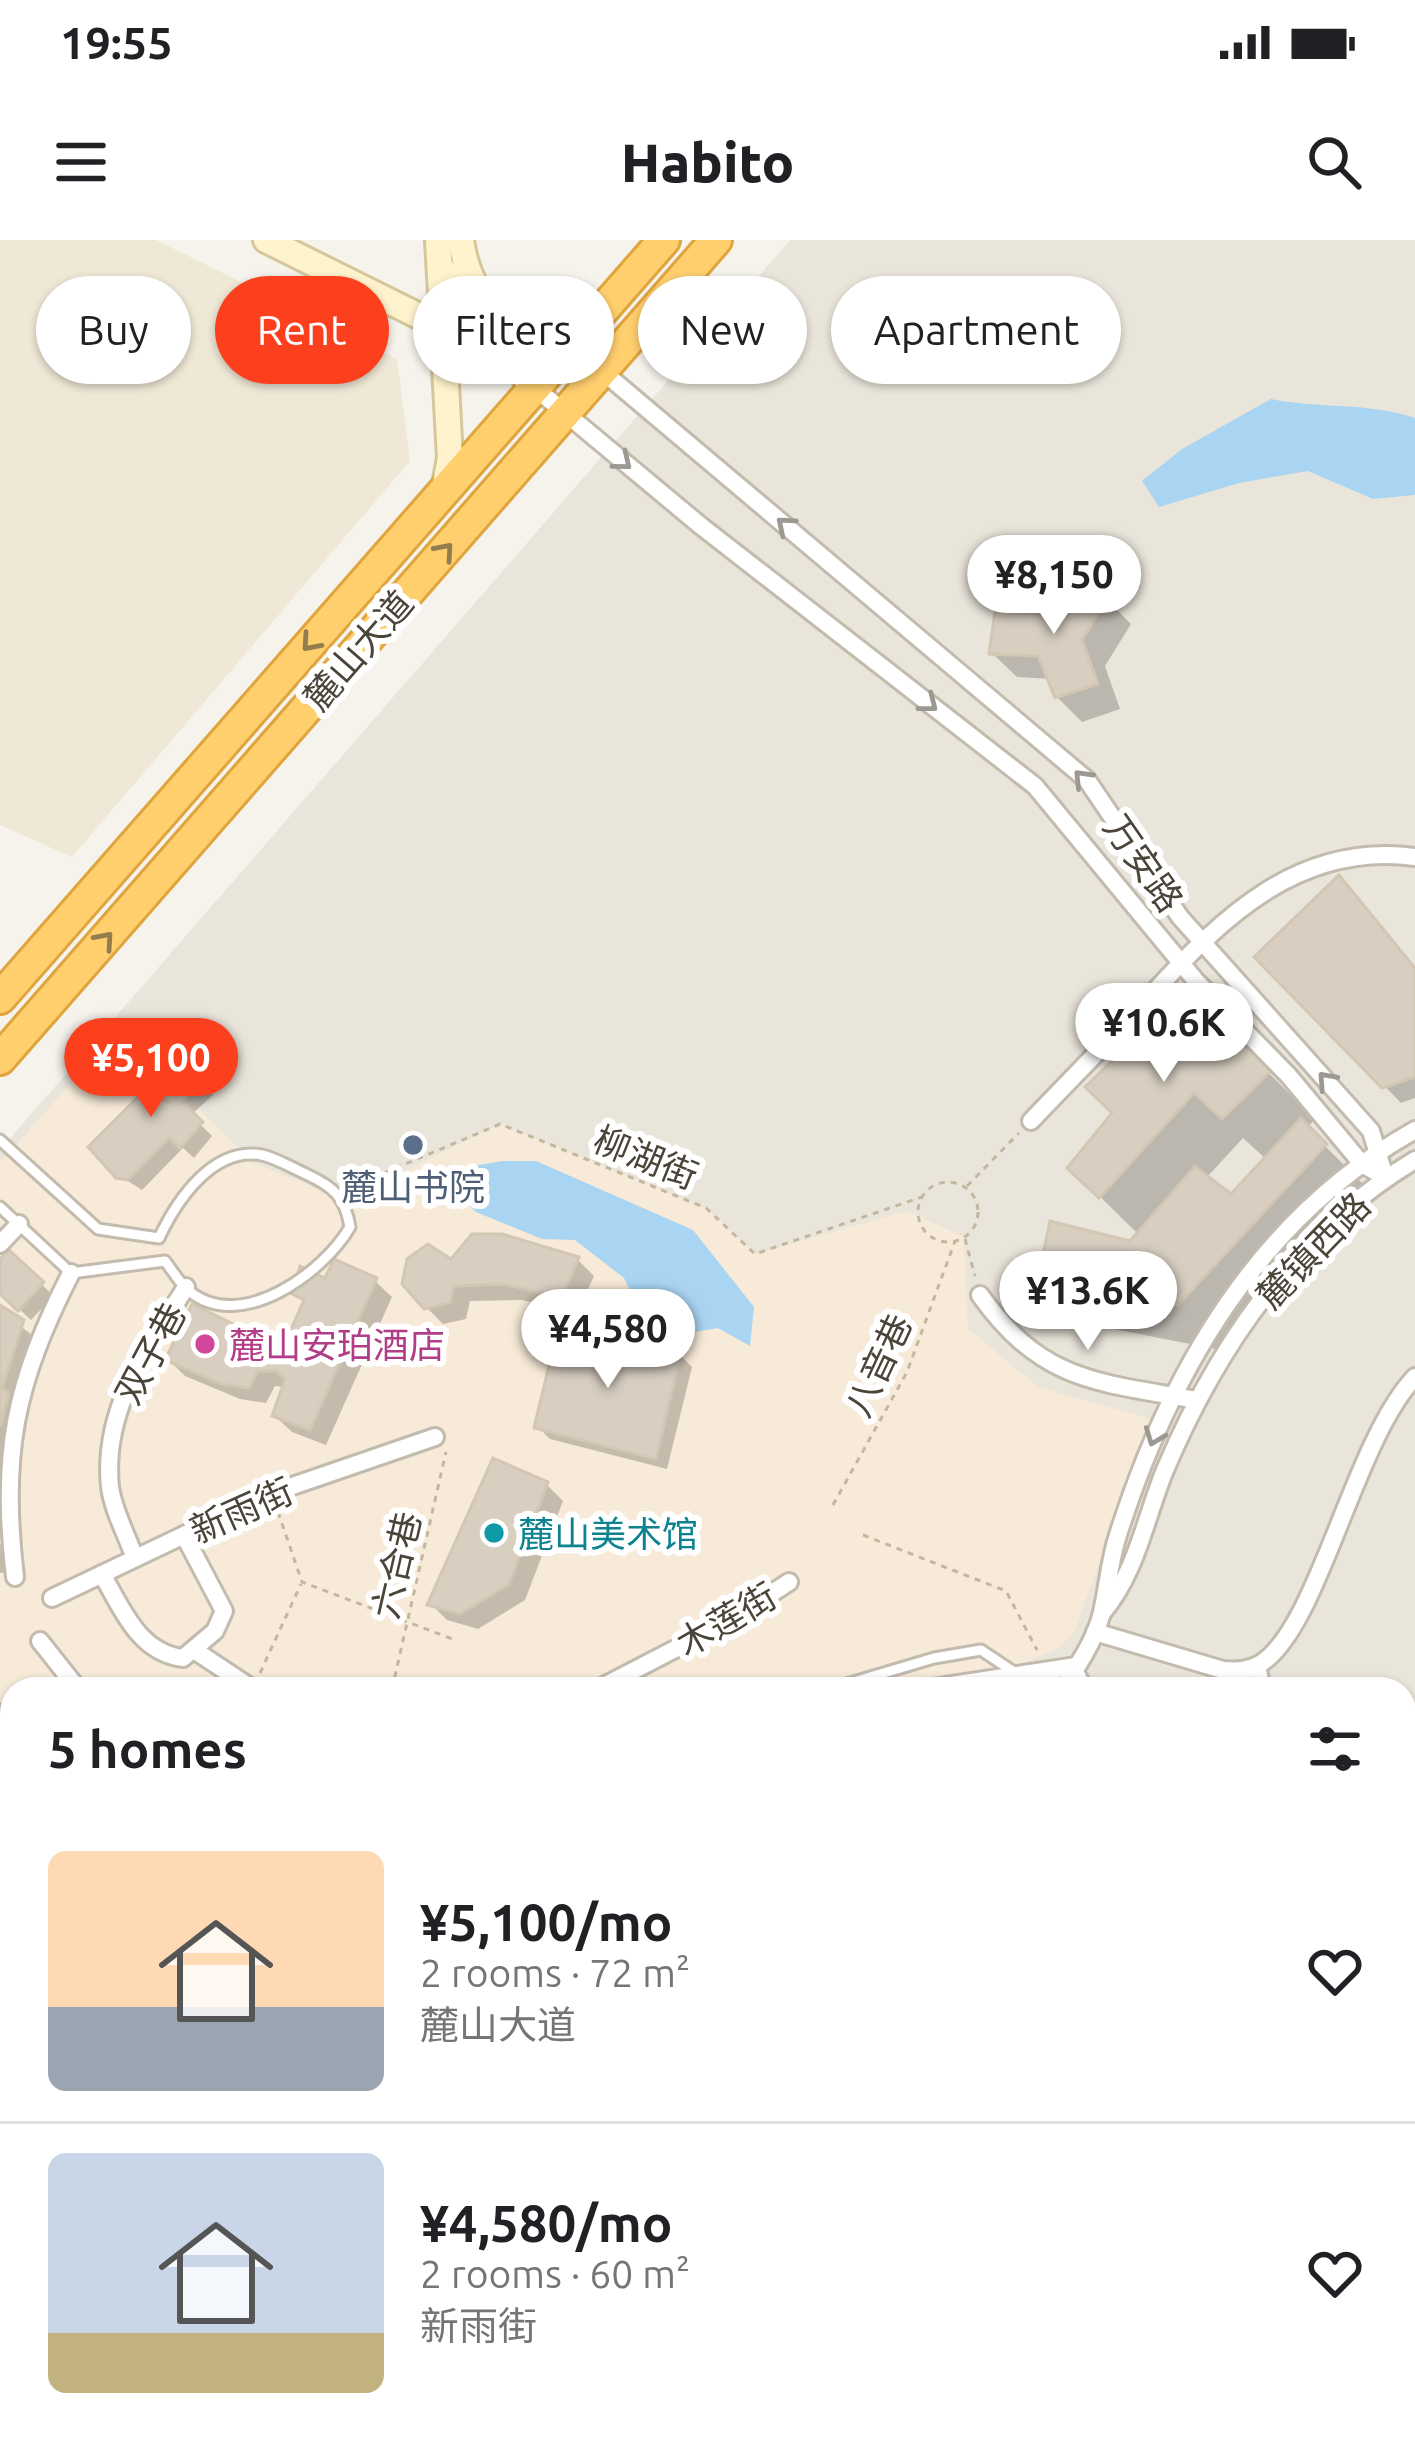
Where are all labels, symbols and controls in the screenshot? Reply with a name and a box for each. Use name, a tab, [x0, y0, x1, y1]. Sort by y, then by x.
text: 19:55	[60, 17, 173, 68]
icon: menu	[48, 129, 114, 195]
icon: search	[1301, 129, 1367, 195]
text: Habito	[621, 132, 794, 192]
chip: Buy	[36, 276, 191, 384]
chip: Rent	[215, 276, 389, 384]
chip: Filters	[413, 276, 614, 384]
chip: New	[638, 276, 807, 384]
chip: Apartment	[831, 276, 1121, 384]
one-way arrow	[610, 448, 632, 470]
one-way arrow	[777, 517, 799, 539]
pin: ¥8,150	[956, 535, 1152, 637]
one-way arrow	[430, 543, 452, 565]
text: ¥8,150	[994, 552, 1114, 595]
street label: 麓山大道	[295, 582, 421, 718]
one-way arrow	[303, 630, 324, 651]
one-way arrow	[916, 690, 938, 711]
one-way arrow	[1074, 770, 1096, 792]
street label: 万安路	[1096, 807, 1192, 919]
one-way arrow	[91, 932, 112, 954]
pin: ¥10.6K	[1066, 983, 1262, 1085]
text: ¥10.6K	[1102, 1000, 1226, 1043]
pin: ¥5,100	[53, 1018, 249, 1120]
text: ¥5,100	[91, 1035, 211, 1078]
one-way arrow	[1319, 1073, 1340, 1094]
street label: 柳湖街	[588, 1118, 704, 1196]
marker: 麓山书院	[400, 1132, 426, 1158]
place label: 麓山书院	[341, 1166, 485, 1207]
street label: 麓镇西路	[1248, 1184, 1378, 1316]
pin: ¥13.6K	[990, 1251, 1186, 1353]
text: ¥13.6K	[1026, 1268, 1150, 1311]
pin: ¥4,580	[510, 1289, 706, 1391]
street label: 双子巷	[107, 1296, 193, 1410]
text: ¥4,580	[548, 1306, 668, 1349]
street label: 八音巷	[837, 1307, 919, 1423]
place label: 麓山安珀酒店	[229, 1324, 445, 1365]
marker: 麓山安珀酒店	[192, 1331, 218, 1357]
one-way arrow	[1144, 1426, 1168, 1447]
street label: 新雨街	[183, 1469, 299, 1551]
street label: 六合巷	[364, 1508, 428, 1622]
place label: 麓山美术馆	[518, 1513, 698, 1554]
marker: 麓山美术馆	[481, 1520, 507, 1546]
street label: 木莲街	[669, 1574, 783, 1664]
icon: filters	[1302, 1716, 1368, 1782]
text: 5 homes	[48, 1720, 247, 1778]
text: ¥5,100/mo	[420, 1893, 672, 1951]
icon: home	[144, 1899, 288, 2043]
icon: heart	[1302, 1938, 1368, 2004]
text: 2 rooms · 72 m²	[420, 1951, 690, 1994]
text: 麓山大道	[420, 2003, 576, 2046]
text: ¥4,580/mo	[420, 2194, 672, 2252]
icon: home	[144, 2201, 288, 2345]
icon: heart	[1302, 2240, 1368, 2306]
text: 2 rooms · 60 m²	[420, 2252, 690, 2295]
text: 新雨街	[420, 2304, 537, 2347]

